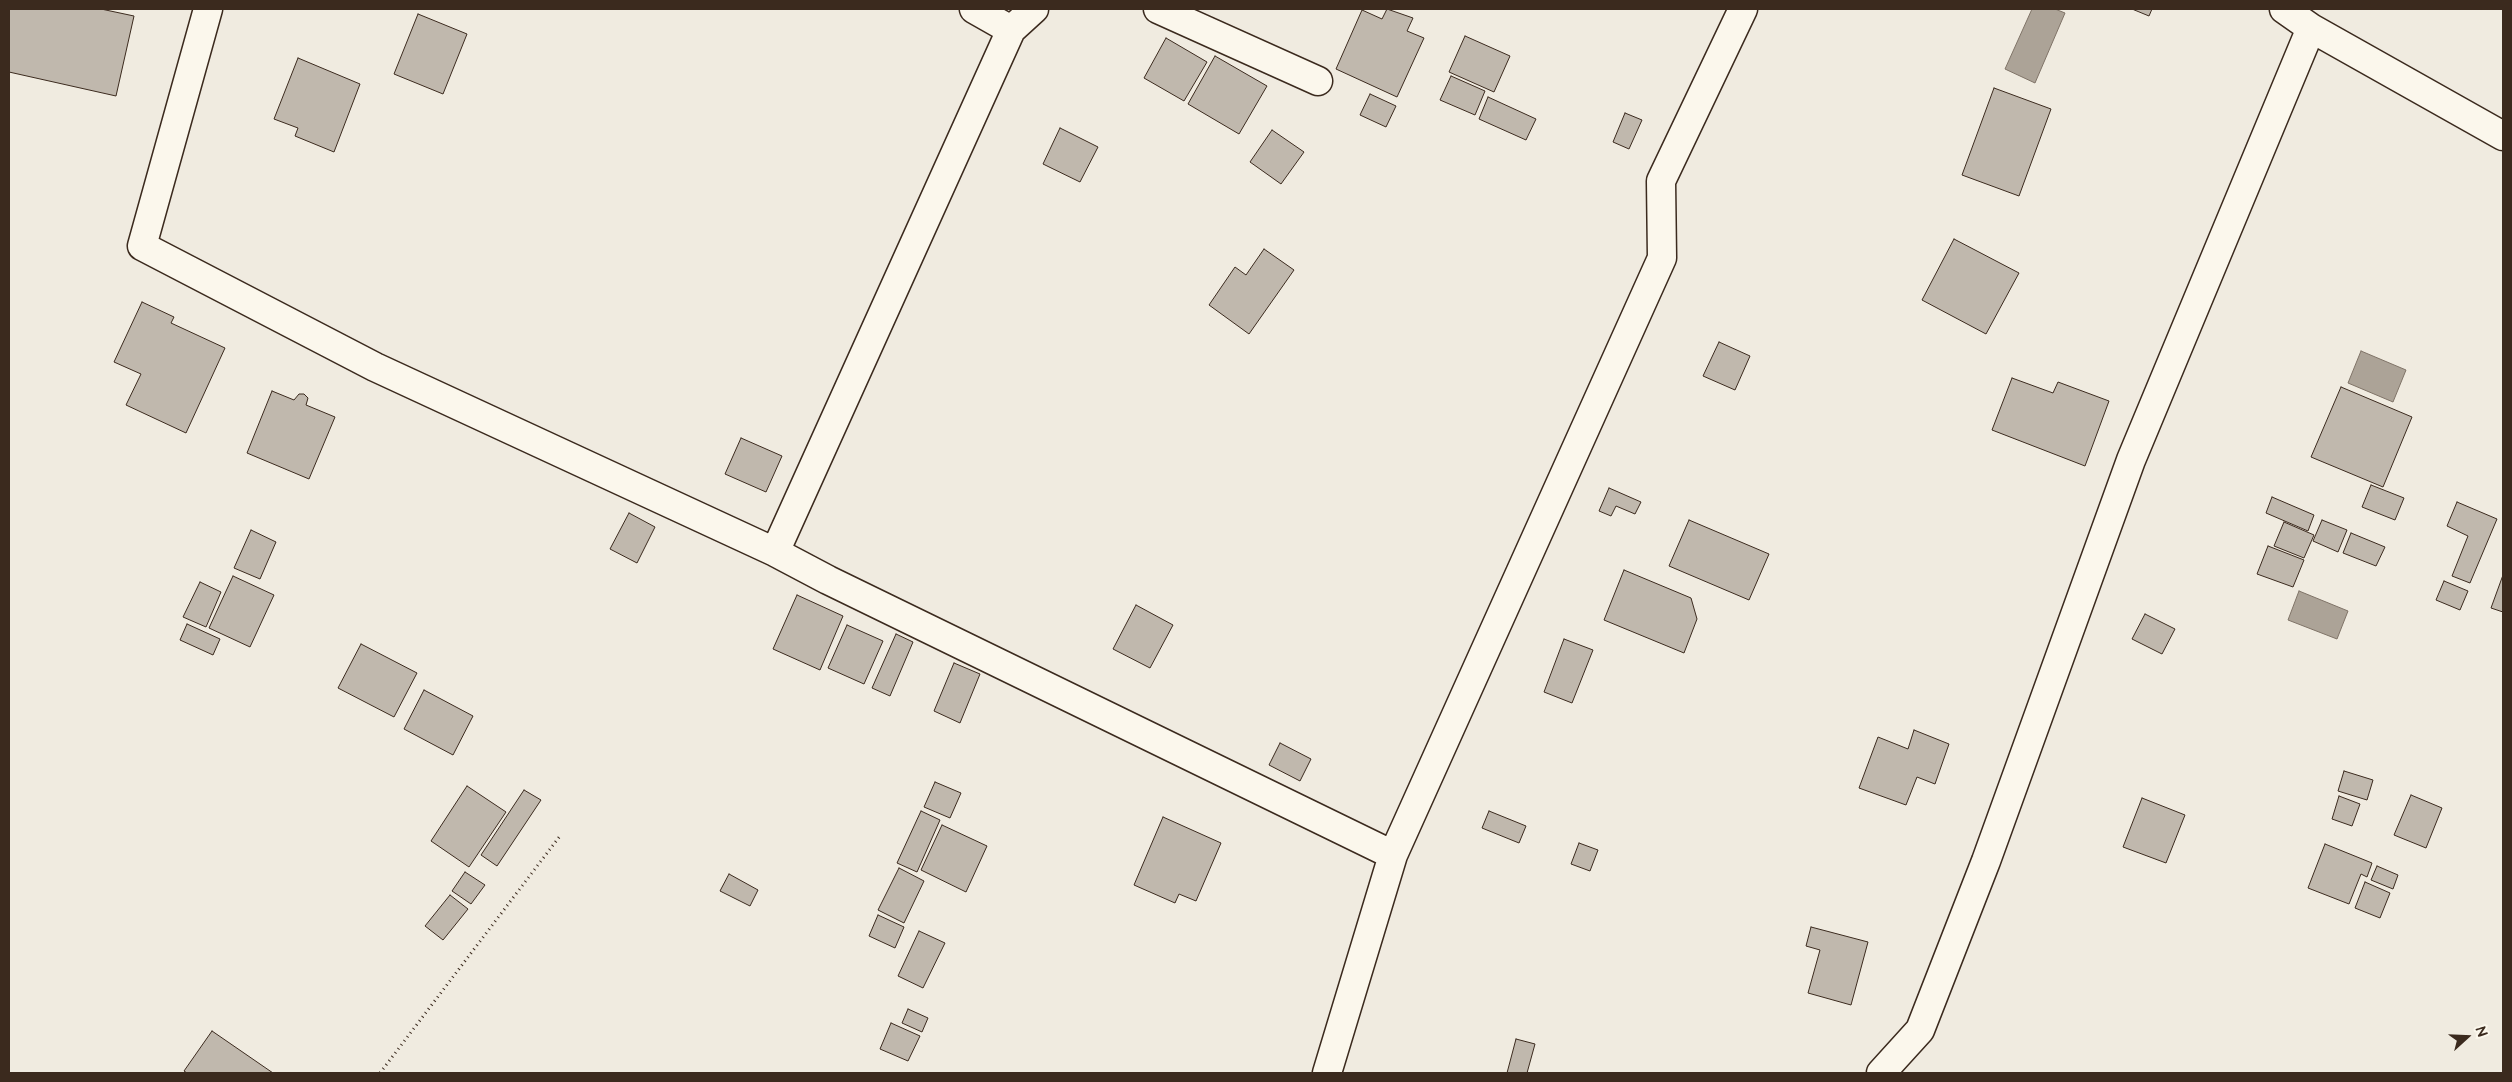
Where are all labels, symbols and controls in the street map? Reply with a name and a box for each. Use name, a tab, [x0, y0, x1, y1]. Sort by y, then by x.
north arrow	[2442, 1012, 2492, 1062]
text: N	[2470, 1024, 2492, 1039]

